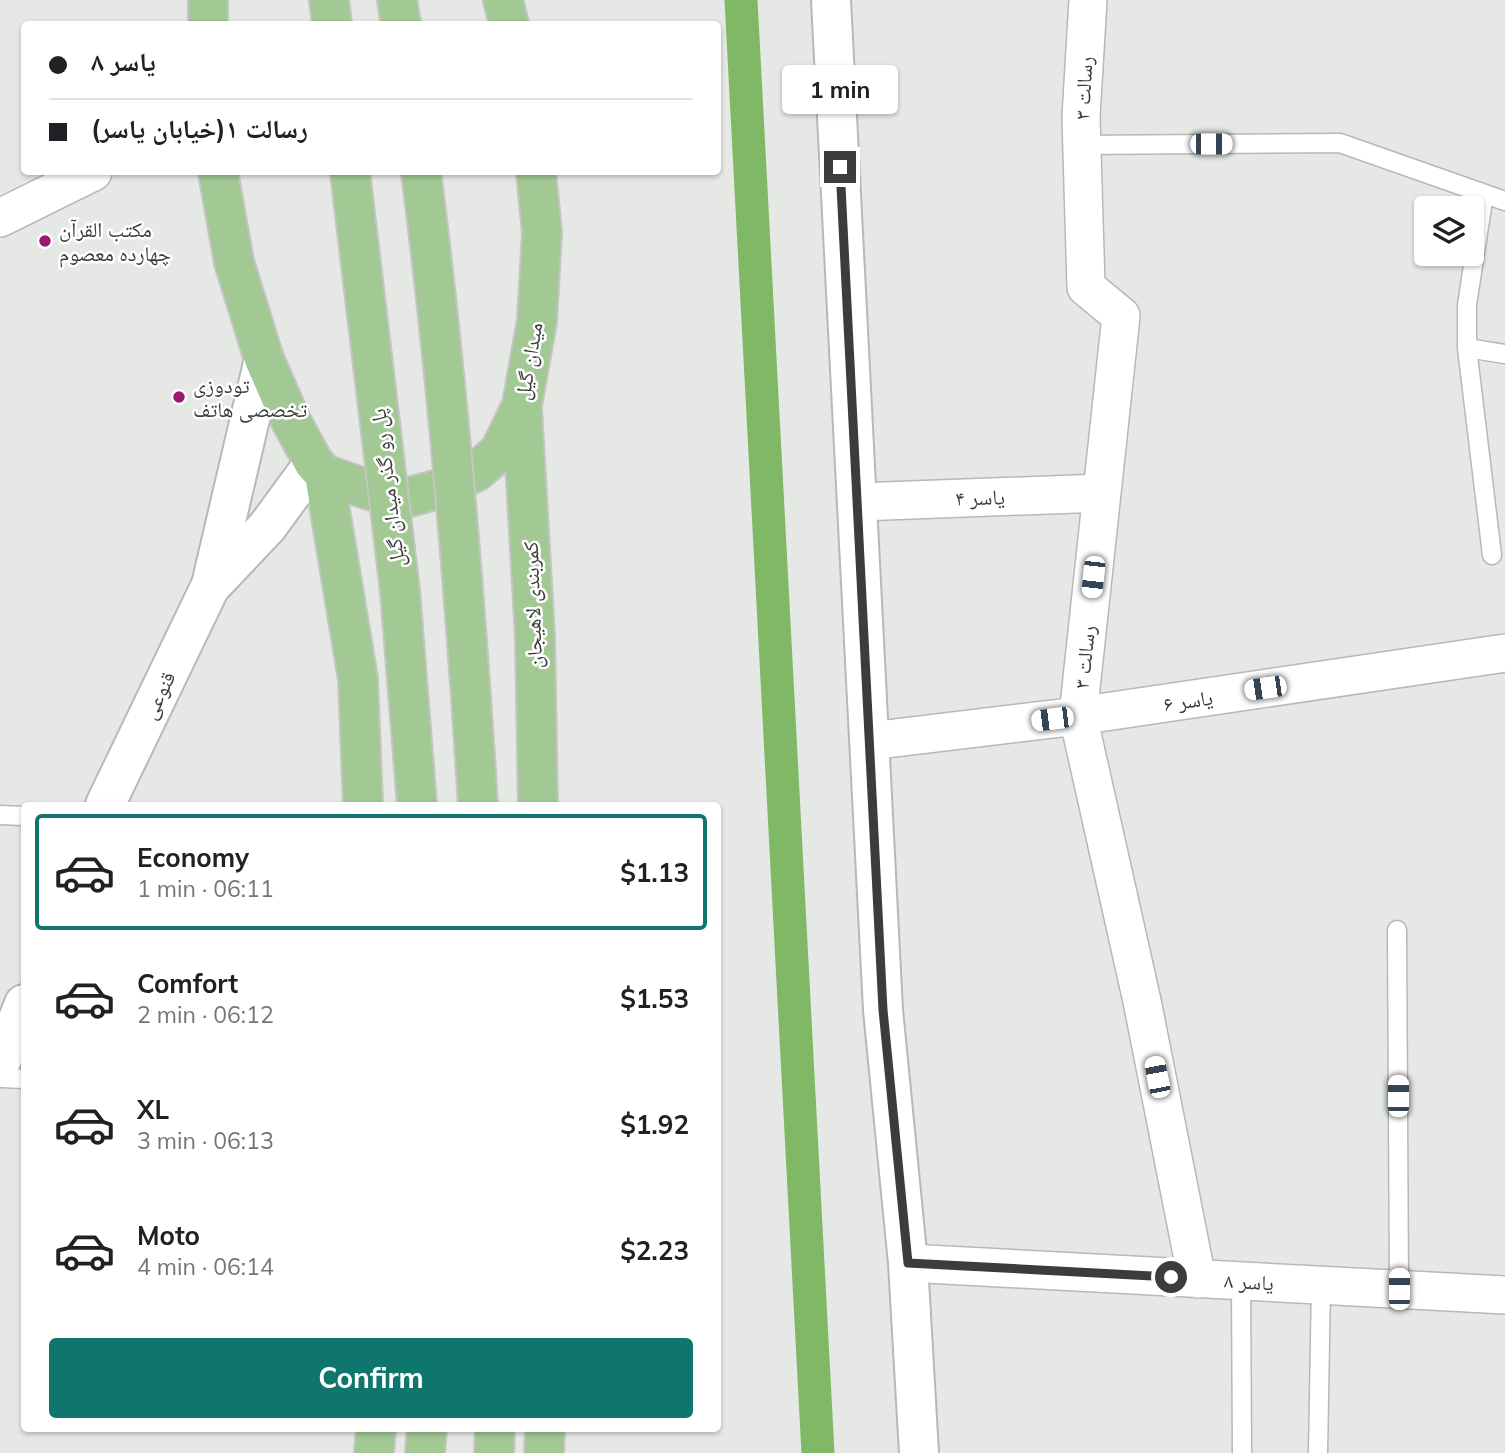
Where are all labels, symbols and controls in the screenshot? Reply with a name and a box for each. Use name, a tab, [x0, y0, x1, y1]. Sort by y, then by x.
text: یاسر ۸	[91, 45, 156, 78]
street label: رسالت ۳	[1068, 55, 1098, 121]
callout: 1 min	[782, 66, 898, 114]
text: 1 min	[810, 75, 870, 104]
text: رسالت ۱(خیابان یاسر)	[91, 112, 308, 145]
car	[1191, 134, 1233, 155]
route end	[824, 151, 856, 183]
map controls	[1414, 196, 1484, 266]
button: layers	[1414, 196, 1484, 266]
place label: مکتب القرآن چهارده معصوم	[59, 216, 171, 268]
marker: مکتب القرآن چهارده معصوم	[37, 233, 53, 249]
street label: میدان گیل	[508, 320, 549, 402]
place label: تودوزی تخصصی هاتف	[193, 372, 307, 423]
marker: تودوزی تخصصی هاتف	[171, 389, 187, 405]
street label: پل رو گذر میدان گیل	[364, 407, 411, 569]
street label: یاسر ۴	[955, 483, 1005, 511]
street label: کمربندی لاهیجان	[517, 541, 547, 669]
car	[1081, 555, 1106, 599]
street label: رسالت ۳	[1068, 624, 1100, 690]
street label: قنوعی	[135, 667, 182, 724]
car	[1243, 675, 1288, 701]
street label: یاسر ۶	[1162, 684, 1214, 716]
car	[1030, 706, 1075, 732]
icon: car	[53, 841, 116, 904]
text: Economy	[137, 841, 249, 874]
text: $1.13	[620, 856, 689, 889]
text: 1 min · 06:11	[137, 874, 274, 903]
icon: car	[53, 967, 116, 1030]
text: Comfort	[137, 967, 238, 1000]
text: $1.53	[620, 982, 689, 1015]
text: 2 min · 06:12	[137, 1000, 274, 1029]
car	[1143, 1054, 1172, 1100]
car	[1388, 1075, 1409, 1117]
icon: car	[53, 1093, 116, 1156]
text: XL	[137, 1093, 169, 1126]
text: $1.92	[620, 1108, 689, 1141]
text: 3 min · 06:13	[137, 1126, 274, 1155]
icon: car	[53, 1219, 116, 1282]
text: Moto	[137, 1219, 200, 1252]
text: $2.23	[620, 1234, 689, 1267]
text: 4 min · 06:14	[137, 1252, 274, 1281]
route start	[1155, 1261, 1187, 1293]
street label: یاسر ۸	[1223, 1267, 1275, 1295]
car	[1389, 1268, 1410, 1310]
button: Confirm	[49, 1338, 693, 1418]

